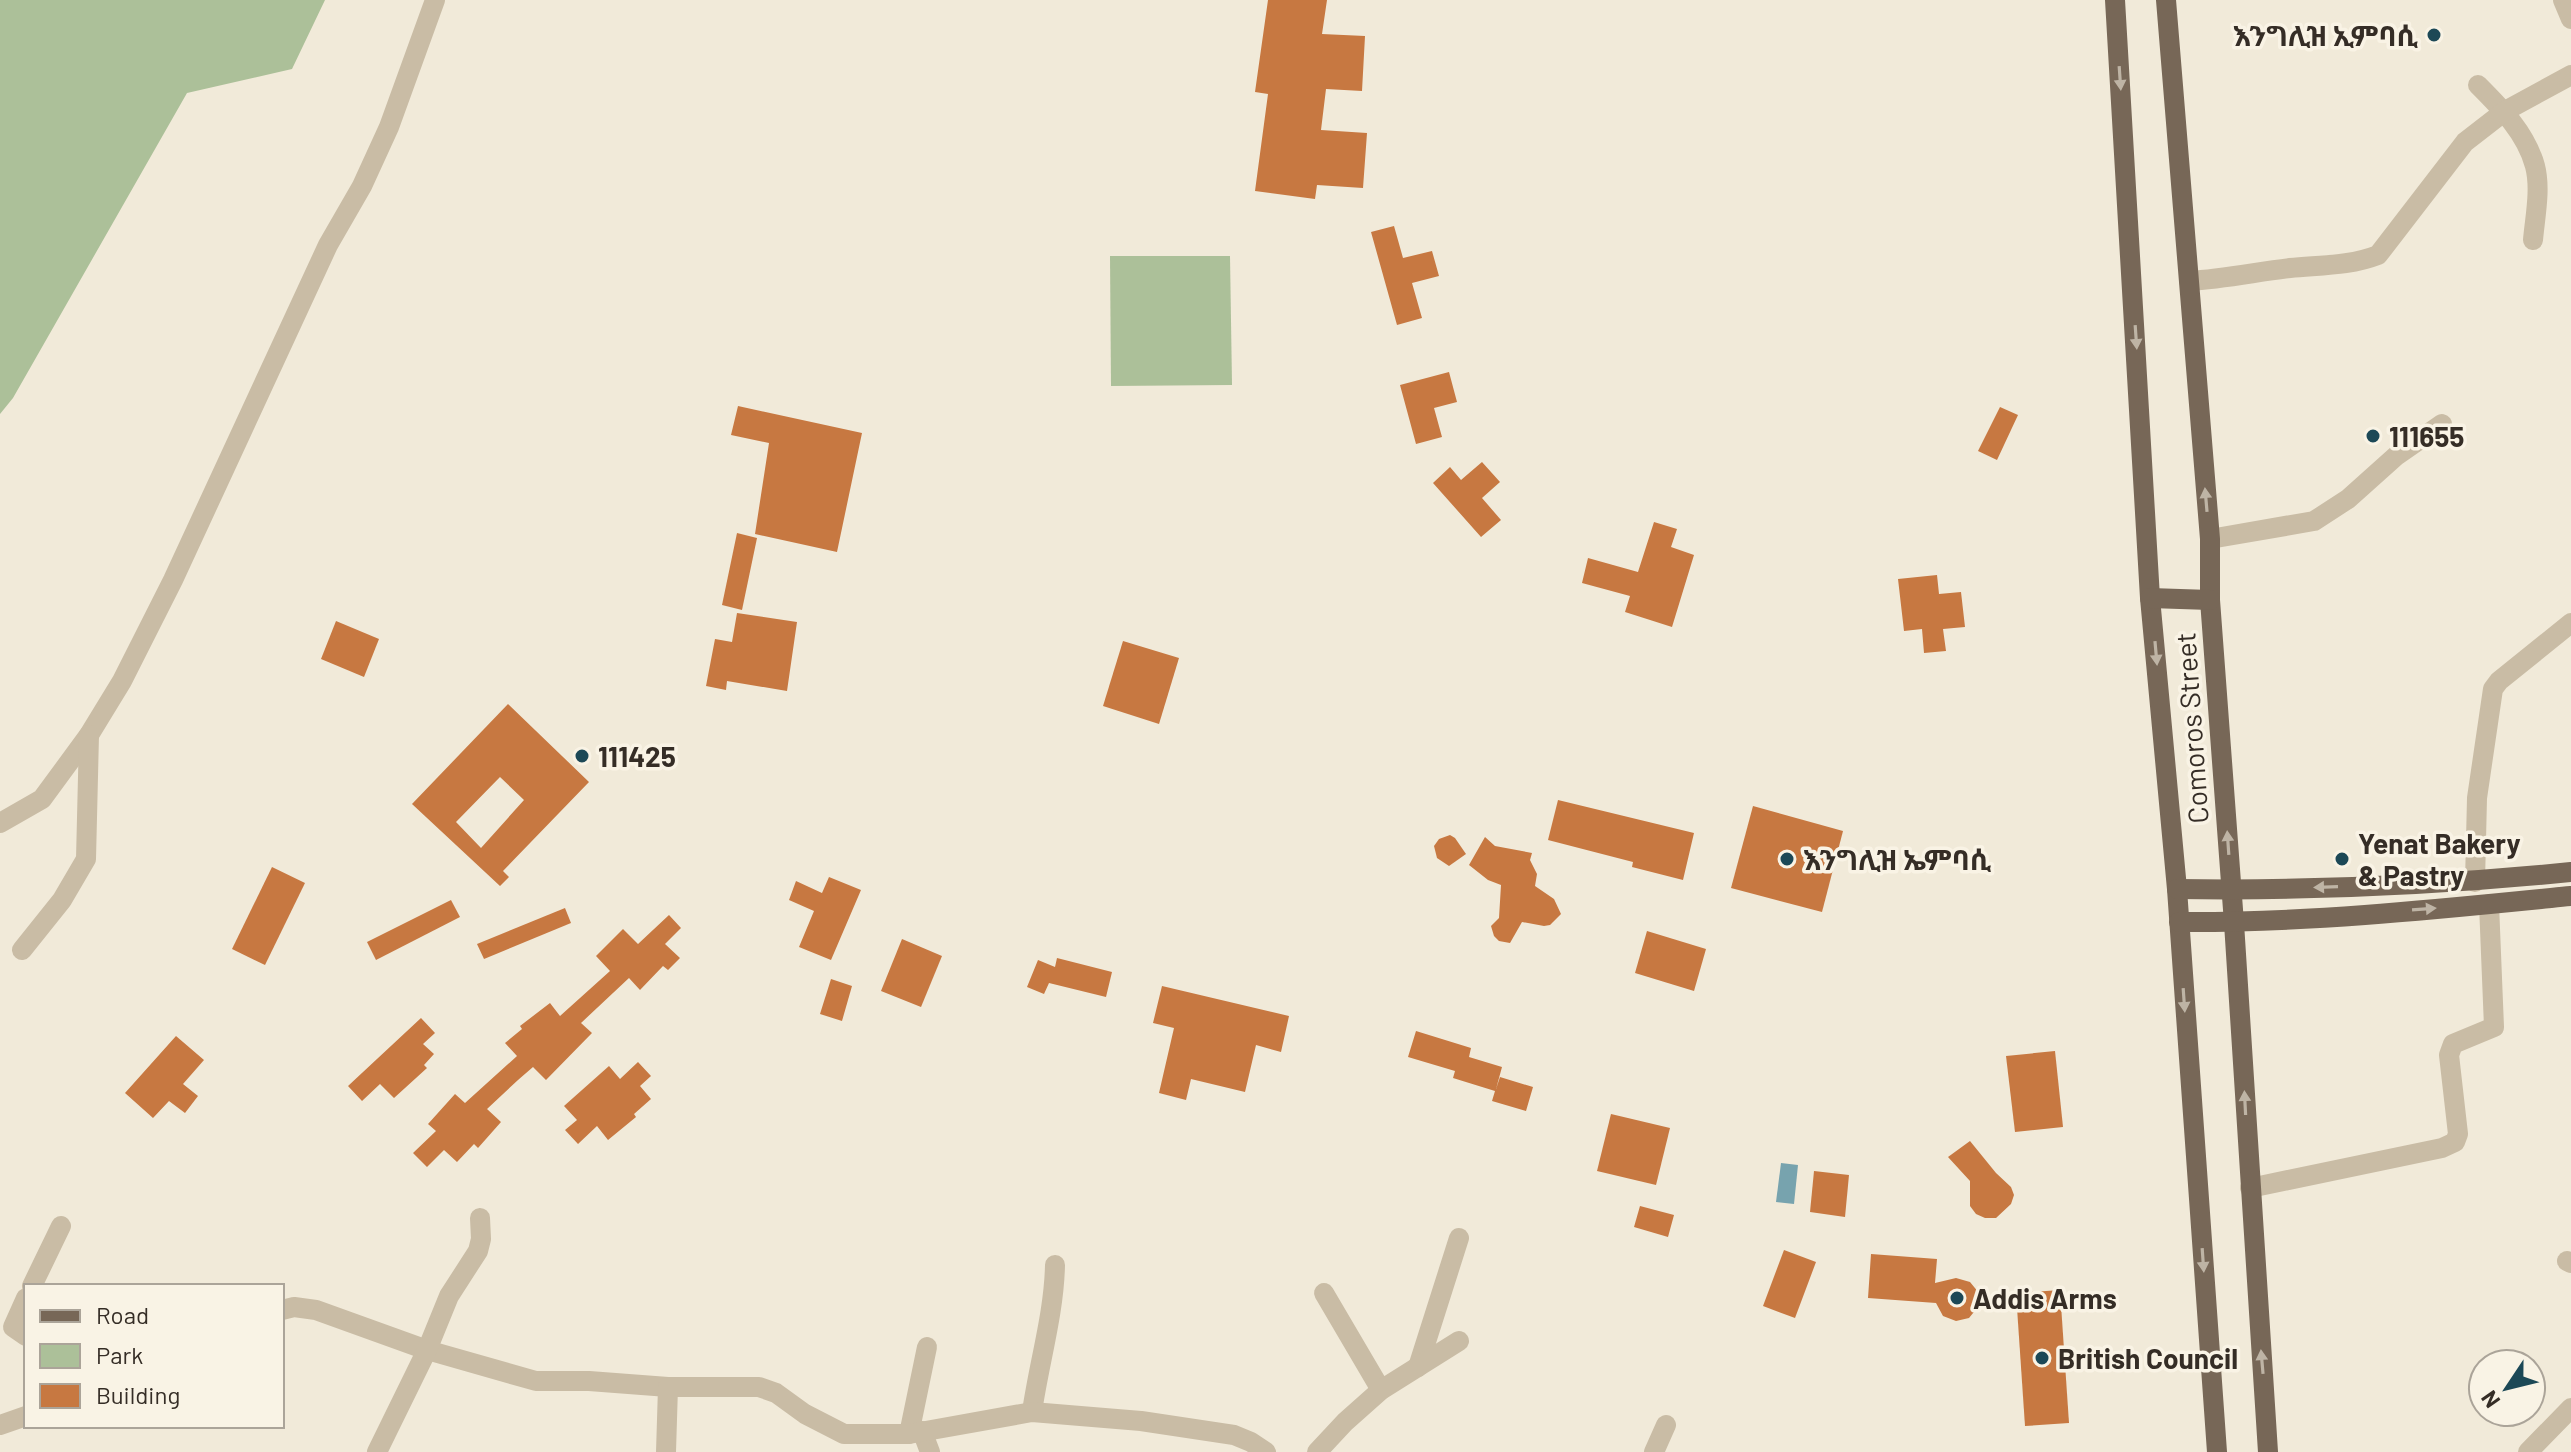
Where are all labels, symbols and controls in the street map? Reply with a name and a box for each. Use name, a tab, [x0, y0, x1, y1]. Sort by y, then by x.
place label: እንግሊዝ ኢምባሲ	[2233, 18, 2419, 52]
marker: እንግሊዝ ኢምባሲ	[2425, 26, 2443, 44]
one-way arrow	[2114, 66, 2127, 91]
one-way arrow	[2130, 325, 2143, 350]
place label: 111655	[2389, 419, 2464, 453]
marker: 111655	[2364, 427, 2382, 445]
one-way arrow	[2200, 487, 2213, 512]
street label: Comoros Street	[2167, 631, 2215, 825]
one-way arrow	[2149, 641, 2162, 666]
place label: 111425	[598, 739, 676, 773]
marker: 111425	[573, 747, 591, 765]
place label: Yenat Bakery & Pastry	[2358, 826, 2521, 892]
one-way arrow	[2221, 830, 2234, 855]
place label: እንግሊዝ ኤምባሲ	[1803, 842, 1992, 876]
marker: እንግሊዝ ኤምባሲ	[1778, 850, 1796, 868]
marker: Yenat Bakery & Pastry	[2333, 850, 2351, 868]
one-way arrow	[2313, 880, 2338, 893]
one-way arrow	[2412, 902, 2437, 915]
one-way arrow	[2178, 988, 2191, 1013]
one-way arrow	[2238, 1090, 2251, 1115]
one-way arrow	[2197, 1247, 2210, 1272]
place label: Addis Arms	[1973, 1281, 2117, 1315]
legend	[24, 1284, 284, 1428]
marker: Addis Arms	[1948, 1289, 1966, 1307]
text: Road	[96, 1300, 149, 1329]
text: Park	[96, 1340, 143, 1369]
place label: British Council	[2058, 1341, 2238, 1375]
north arrow	[2467, 1348, 2547, 1428]
marker: British Council	[2033, 1349, 2051, 1367]
one-way arrow	[2255, 1349, 2268, 1374]
text: Building	[96, 1380, 180, 1409]
text: N	[2475, 1387, 2505, 1413]

